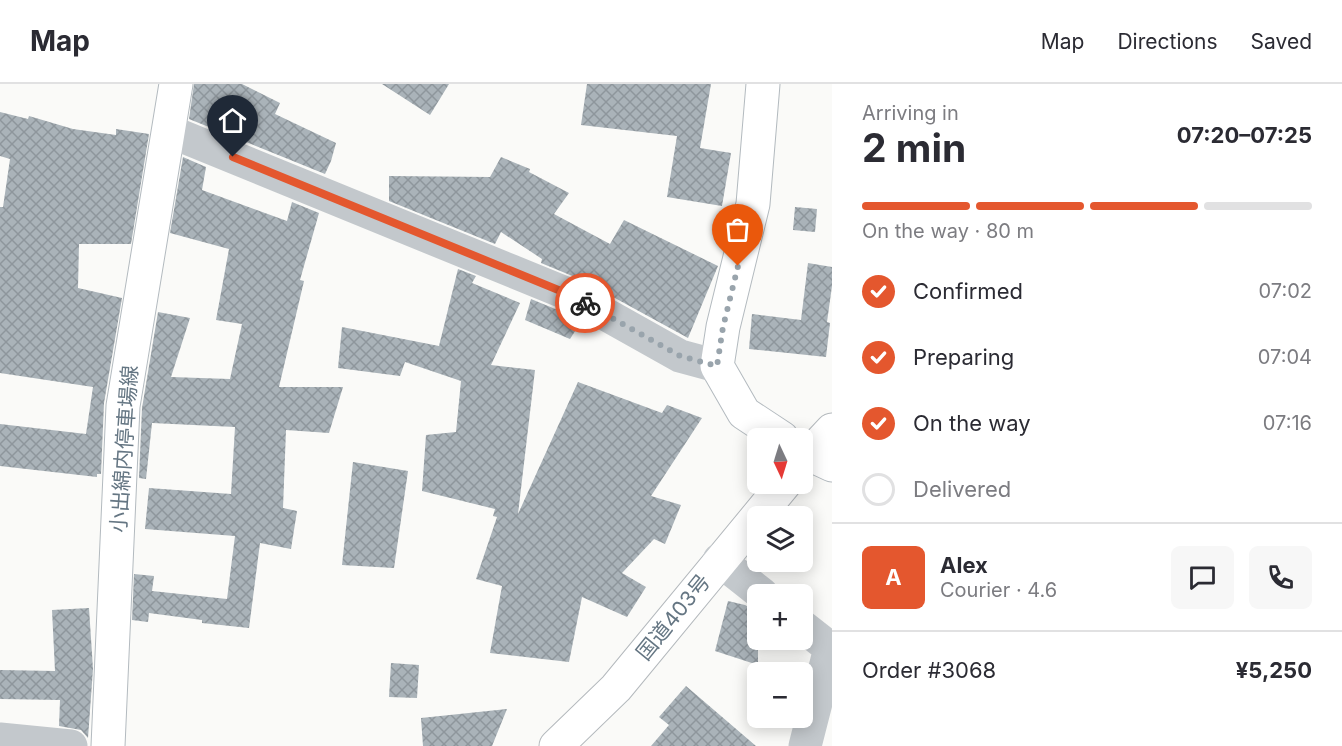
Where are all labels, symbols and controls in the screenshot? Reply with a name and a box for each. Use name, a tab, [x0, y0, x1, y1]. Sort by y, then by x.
text: Map	[30, 24, 90, 58]
text: Map	[1041, 29, 1084, 54]
text: Directions	[1117, 29, 1218, 54]
text: Saved	[1251, 29, 1312, 54]
pin	[207, 95, 258, 157]
text: Arriving in	[862, 101, 959, 125]
icon: home	[216, 104, 249, 137]
text: 07:20–07:25	[1177, 122, 1312, 148]
text: 2 min	[862, 124, 966, 171]
pin	[712, 204, 763, 266]
icon: bag	[721, 213, 754, 246]
text: On the way · 80 m	[862, 219, 1034, 243]
courier	[555, 273, 615, 333]
icon: check	[862, 275, 895, 308]
text: Confirmed	[913, 278, 1023, 304]
text: 07:02	[1259, 279, 1312, 303]
icon: bike	[569, 287, 602, 320]
icon: check	[862, 341, 895, 374]
text: Preparing	[913, 344, 1014, 370]
text: 07:04	[1258, 345, 1312, 369]
street label: 小出綿内停車場線	[106, 364, 142, 534]
icon: check	[862, 407, 895, 440]
text: On the way	[913, 410, 1031, 436]
text: 07:16	[1263, 411, 1312, 435]
north arrow	[747, 428, 813, 494]
map controls	[747, 428, 813, 728]
text: Delivered	[913, 476, 1011, 502]
button: layers	[747, 506, 813, 572]
button: chat	[1171, 546, 1234, 609]
button: phone	[1249, 546, 1312, 609]
text: Alex	[940, 552, 988, 578]
text: A	[885, 564, 902, 590]
street label: 国道403号	[631, 569, 715, 665]
text: Courier · 4.6	[940, 578, 1057, 602]
button: +	[747, 584, 813, 650]
text: Order #3068	[862, 657, 996, 683]
text: ¥5,250	[1236, 657, 1312, 683]
button: −	[747, 662, 813, 728]

